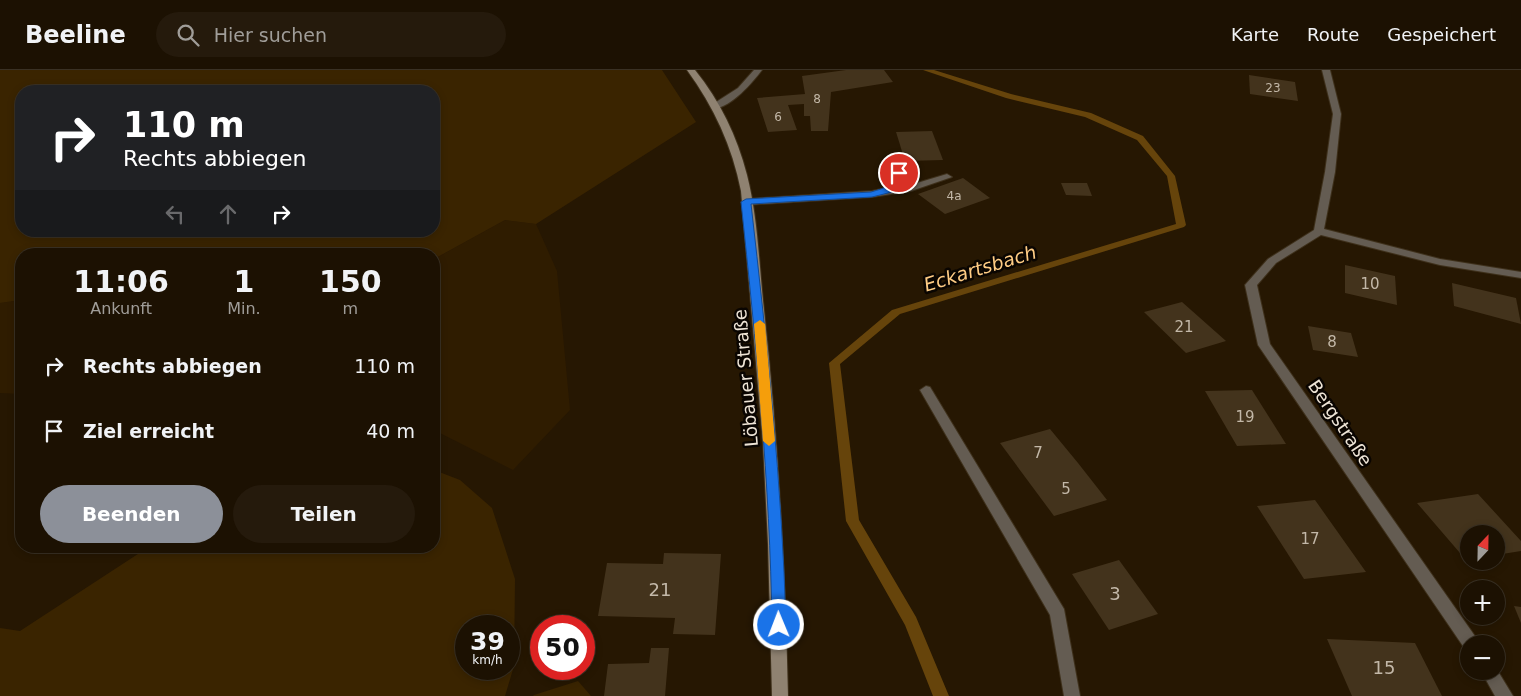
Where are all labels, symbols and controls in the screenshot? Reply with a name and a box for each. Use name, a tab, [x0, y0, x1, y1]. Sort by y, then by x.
search box	[156, 12, 506, 57]
text: Beeline	[25, 21, 126, 49]
icon: search	[174, 21, 202, 49]
text: Hier suchen	[214, 24, 327, 46]
text: Karte	[1231, 24, 1279, 45]
text: Route	[1307, 24, 1359, 45]
text: Gespeichert	[1387, 24, 1496, 45]
house number: 23	[1265, 81, 1281, 95]
house number: 8	[813, 92, 821, 106]
icon: right	[40, 105, 105, 170]
text: 110 m	[123, 105, 245, 145]
house number: 6	[774, 110, 782, 124]
text: Rechts abbiegen	[123, 146, 306, 171]
pin	[878, 152, 920, 194]
icon: arrive	[885, 159, 913, 187]
house number: 4a	[947, 189, 962, 203]
icon: left	[161, 200, 189, 228]
icon: ahead	[214, 200, 242, 228]
icon: right	[267, 200, 295, 228]
water label: Eckartsbach	[921, 240, 1039, 296]
text: 11:06	[73, 264, 169, 299]
text: 1	[233, 264, 254, 299]
text: 150	[319, 264, 382, 299]
house number: 10	[1360, 275, 1380, 293]
text: Ankunft	[90, 299, 152, 318]
text: Min.	[227, 299, 261, 318]
text: m	[343, 299, 358, 318]
street label: Löbauer Straße	[729, 308, 762, 448]
house number: 21	[1174, 318, 1194, 336]
house number: 8	[1327, 333, 1337, 351]
icon: right	[40, 352, 68, 380]
text: Rechts abbiegen	[83, 355, 262, 377]
text: 110 m	[354, 355, 415, 377]
street label: Bergstraße	[1304, 376, 1377, 470]
house number: 19	[1235, 408, 1255, 426]
icon: arrive	[40, 417, 68, 445]
text: Ziel erreicht	[83, 420, 214, 442]
text: 40 m	[366, 420, 415, 442]
house number: 7	[1033, 444, 1043, 462]
house number: 5	[1061, 480, 1071, 498]
button: Beenden	[40, 485, 223, 543]
button: Teilen	[233, 485, 415, 543]
north arrow	[1460, 525, 1505, 570]
map controls	[1460, 525, 1505, 680]
house number: 17	[1300, 530, 1320, 548]
house number: 21	[649, 579, 671, 600]
button: +	[1460, 580, 1505, 625]
house number: 3	[1109, 583, 1121, 604]
position arrow	[752, 598, 804, 650]
speed limit sign: 50	[530, 615, 595, 680]
text: 39	[470, 627, 505, 656]
button: −	[1460, 635, 1505, 680]
text: km/h	[472, 653, 503, 667]
house number: 15	[1373, 657, 1395, 678]

